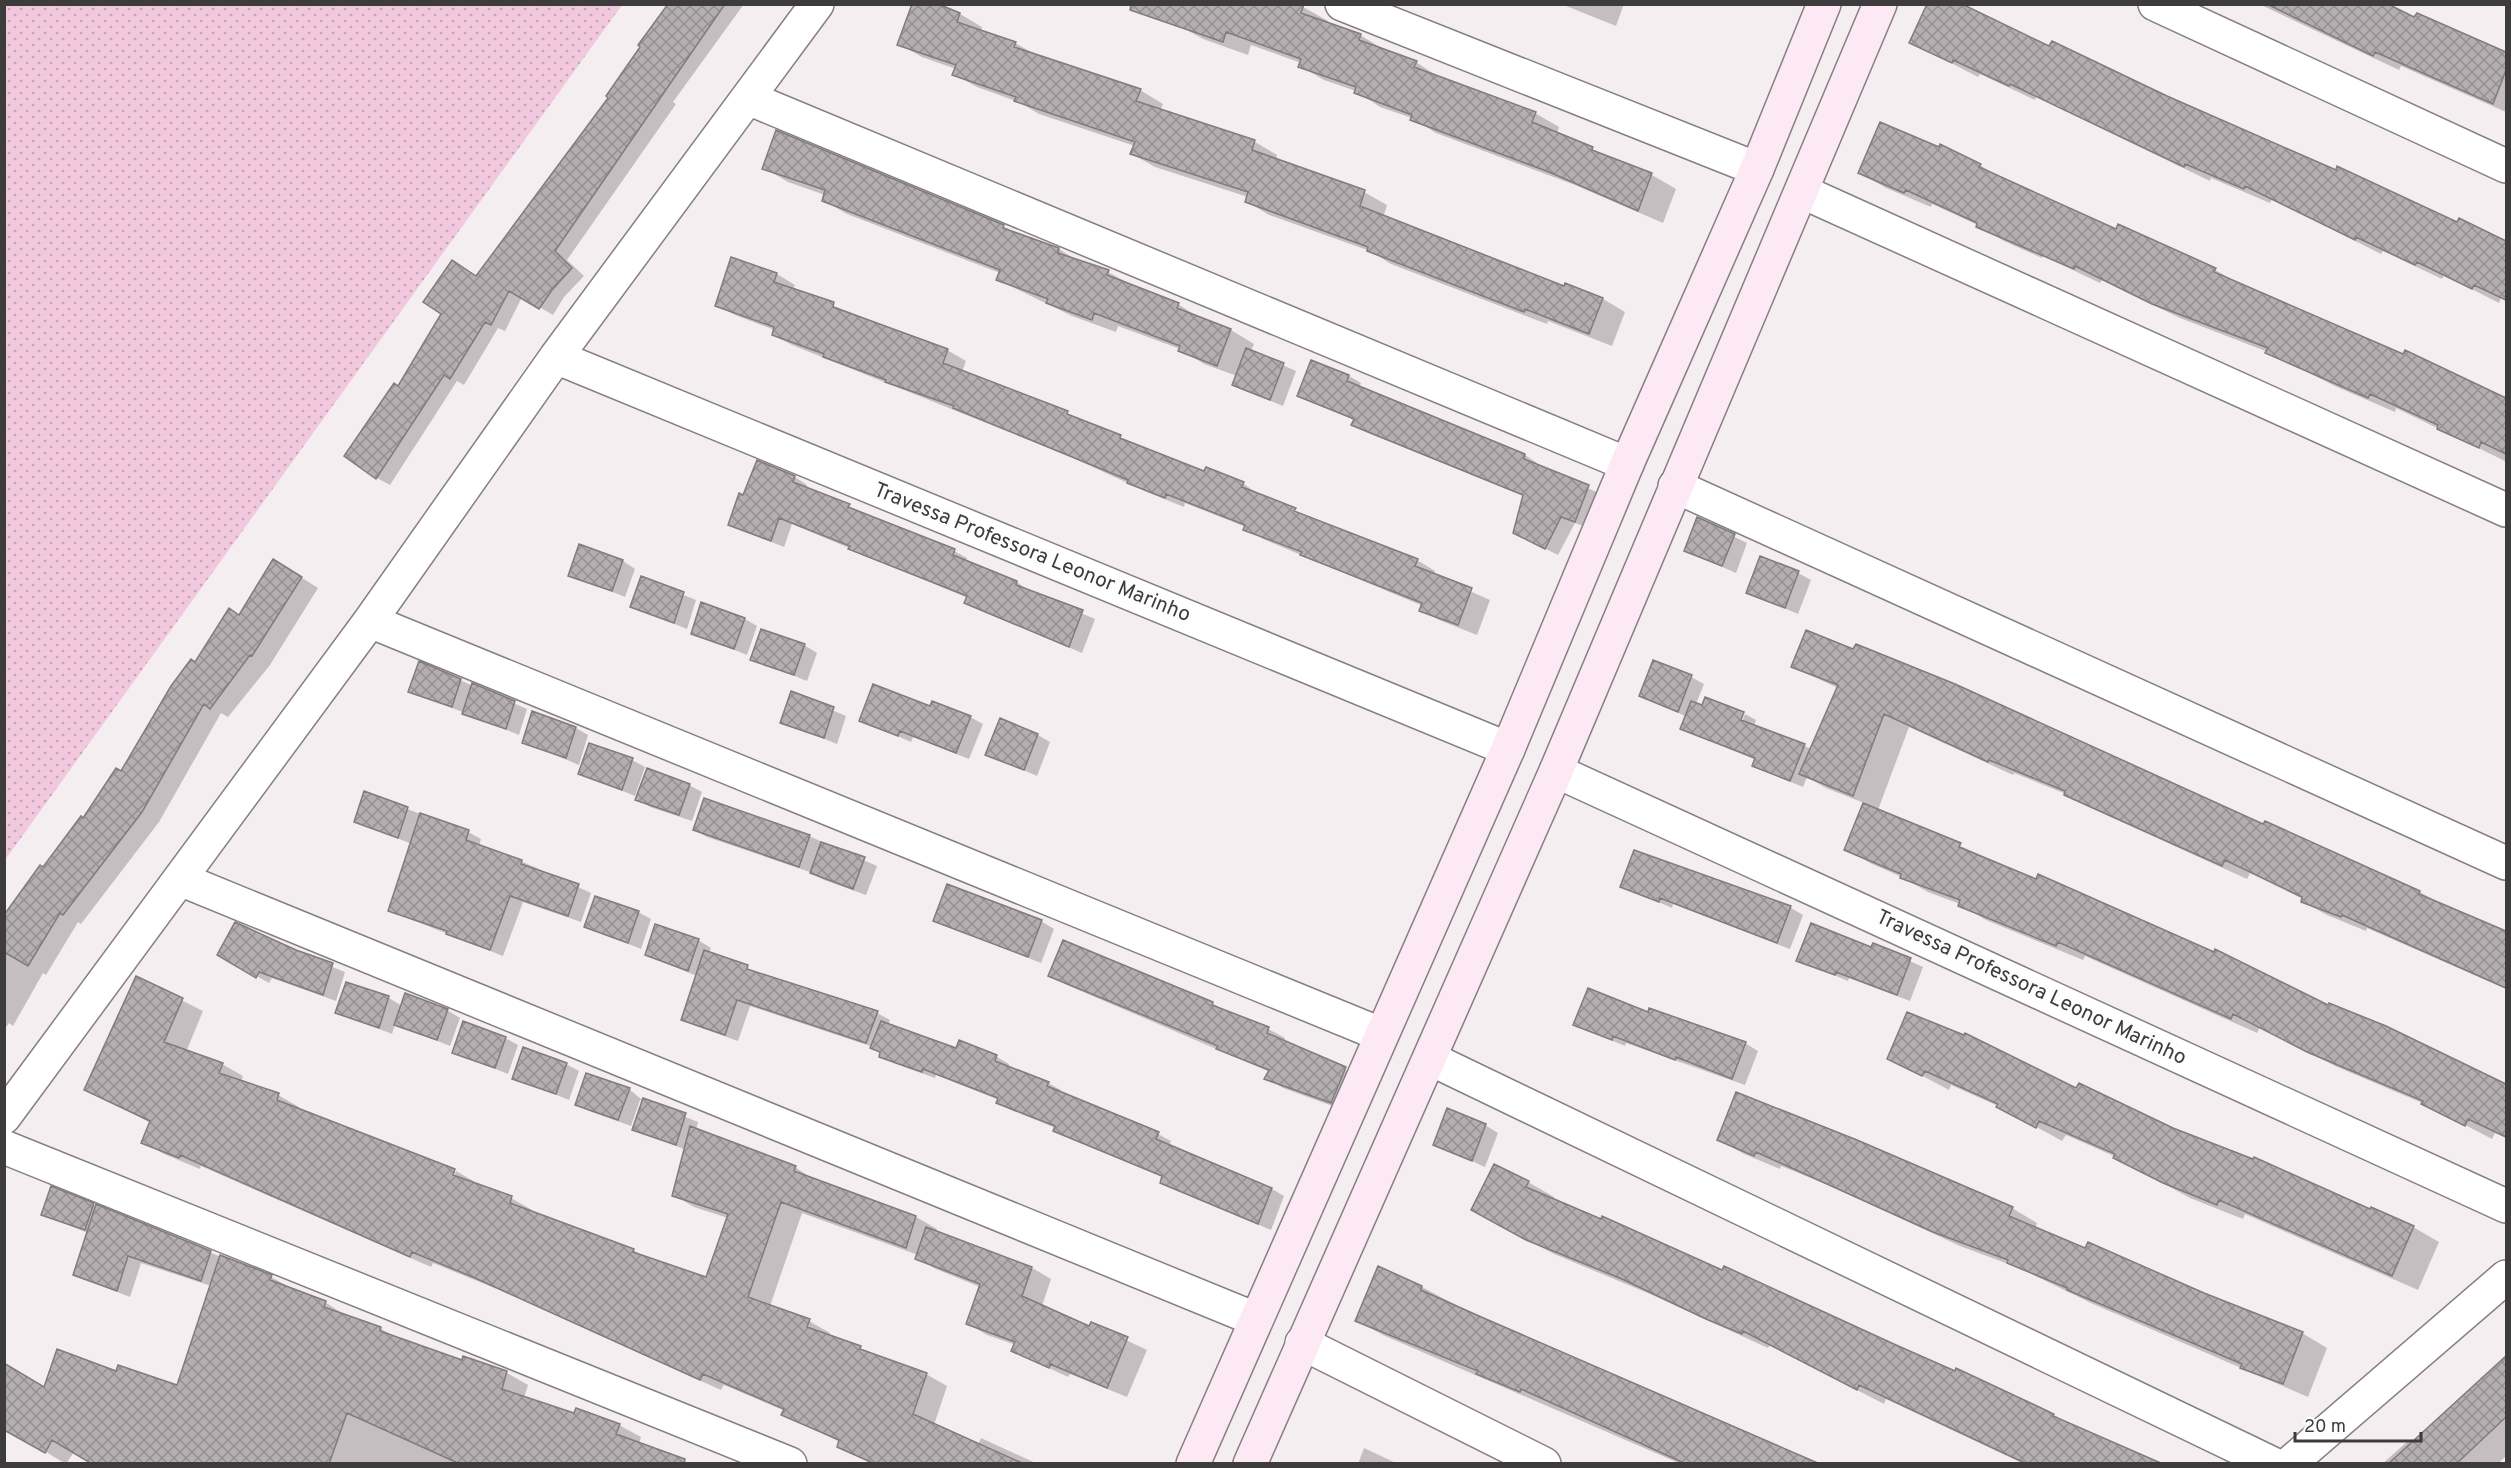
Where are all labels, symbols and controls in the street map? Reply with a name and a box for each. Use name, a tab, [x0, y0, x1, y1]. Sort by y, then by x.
street label: Travessa Professora Leonor Marinho	[869, 477, 1195, 629]
street label: Travessa Professora Leonor Marinho	[1871, 904, 2191, 1072]
scale bar	[2295, 1405, 2421, 1443]
text: 20 m	[2304, 1416, 2346, 1439]

